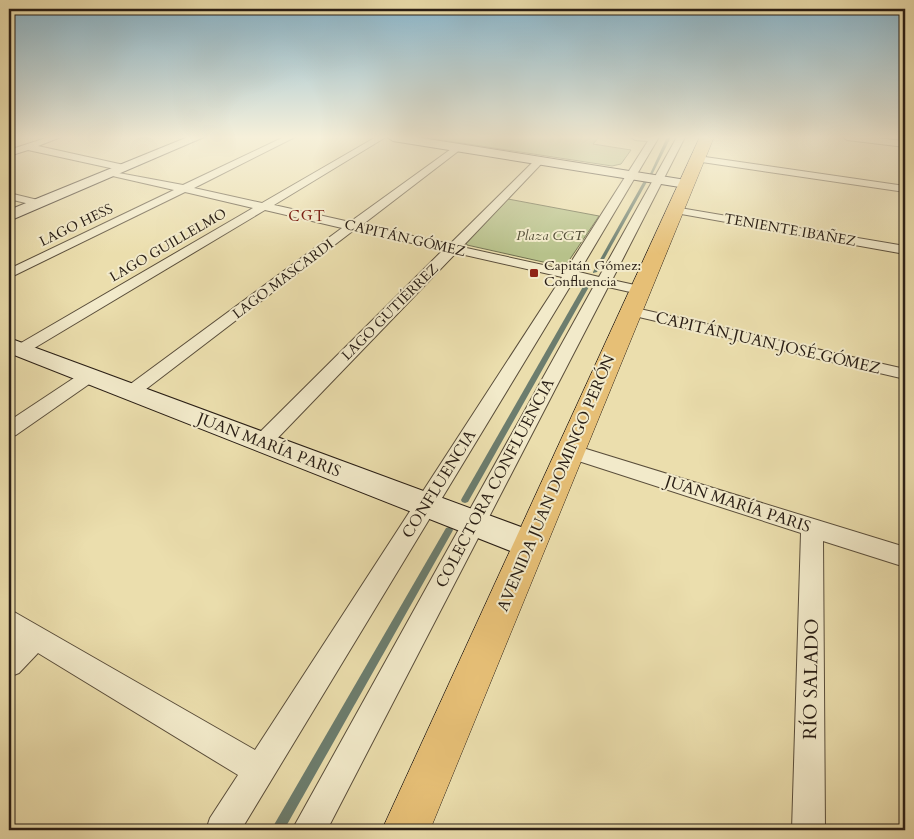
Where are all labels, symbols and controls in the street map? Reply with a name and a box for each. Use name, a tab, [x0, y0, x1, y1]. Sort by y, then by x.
street label: LAGO HESS	[36, 199, 116, 251]
street label: LAGO GUILLELMO	[106, 204, 230, 286]
district label: CGT	[288, 206, 326, 226]
street label: TENIENTE IBAÑEZ	[723, 209, 857, 251]
street label: CAPITÁN GÓMEZ	[343, 215, 467, 261]
park label: Plaza CGT	[516, 226, 585, 245]
street label: LAGO MASCARDI	[229, 235, 338, 323]
place label: Capitán Gómez: Confluencia	[544, 256, 641, 291]
street label: LAGO GUTIÉRREZ	[337, 259, 443, 365]
marker: Capitán Gómez: Confluencia	[528, 267, 540, 279]
street label: CAPITÁN JUAN JOSÉ GÓMEZ	[653, 306, 883, 380]
street label: AVENIDA JUAN DOMINGO PERÓN	[492, 351, 620, 615]
street label: COLECTORA CONFLUENCIA	[432, 375, 558, 591]
street label: JUAN MARÍA PARIS	[192, 407, 344, 482]
street label: CONFLUENCIA	[398, 426, 480, 542]
street label: JUAN MARÍA PARIS	[660, 469, 814, 538]
street label: RÍO SALADO	[797, 618, 825, 740]

